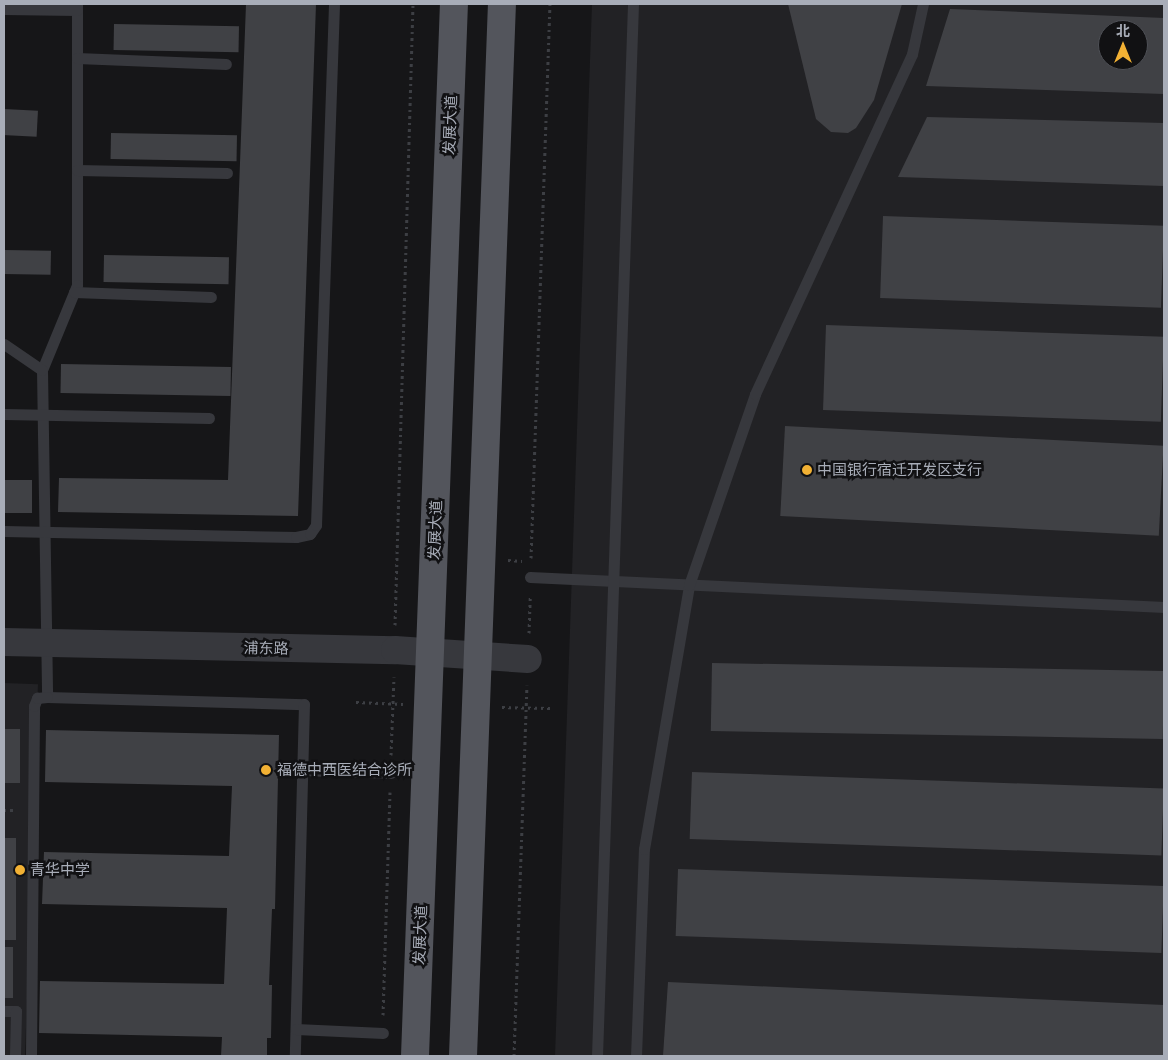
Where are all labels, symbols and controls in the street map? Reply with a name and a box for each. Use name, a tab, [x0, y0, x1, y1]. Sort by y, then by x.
north arrow	[1098, 20, 1148, 70]
text: 北	[1116, 22, 1130, 39]
street label: 发展大道	[440, 95, 460, 155]
place label: 中国银行宿迁开发区支行	[817, 461, 982, 479]
marker: 中国银行宿迁开发区支行	[801, 464, 813, 476]
street label: 发展大道	[425, 500, 445, 560]
street label: 浦东路	[243, 639, 289, 657]
place label: 福德中西医结合诊所	[277, 761, 412, 779]
marker: 福德中西医结合诊所	[259, 763, 273, 777]
place label: 青华中学	[30, 861, 90, 879]
marker: 青华中学	[14, 864, 26, 876]
street label: 发展大道	[410, 905, 430, 965]

